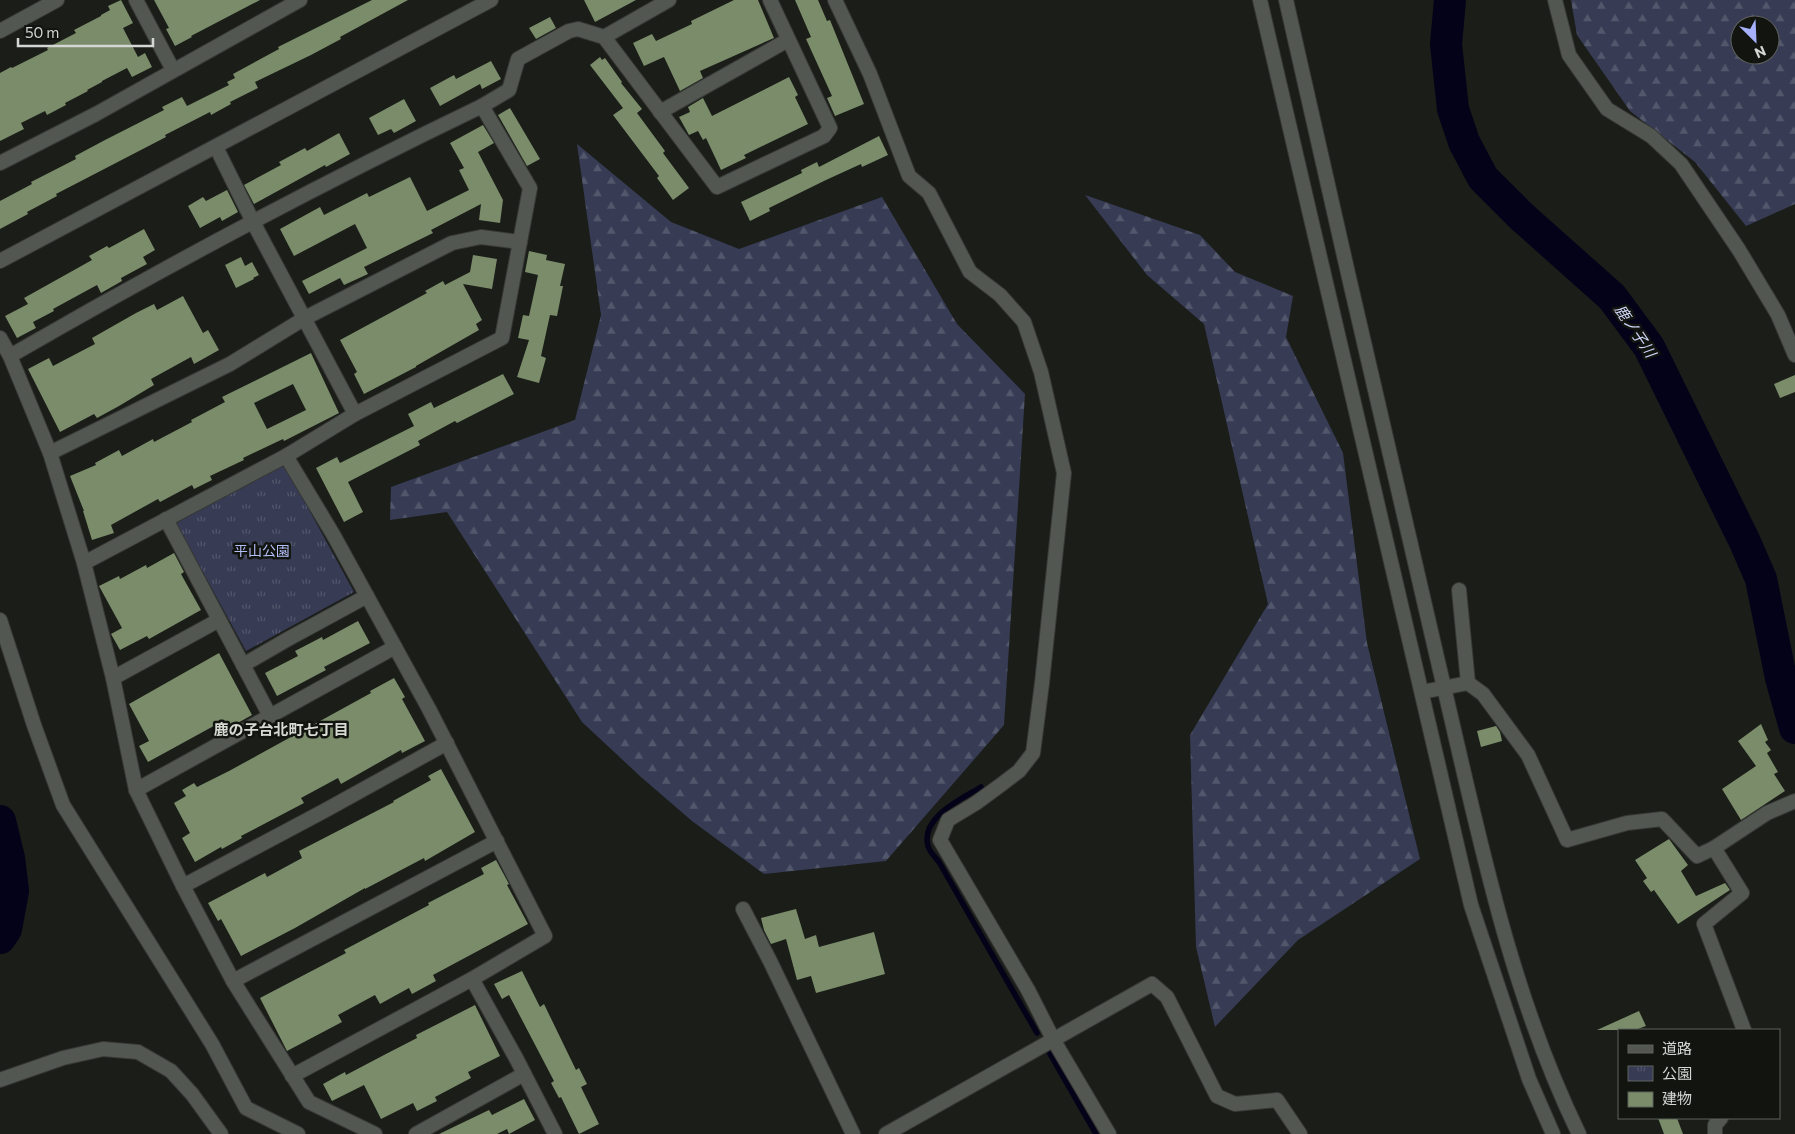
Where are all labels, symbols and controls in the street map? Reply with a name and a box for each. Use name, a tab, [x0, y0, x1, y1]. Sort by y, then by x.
scale bar	[18, 15, 152, 47]
north arrow	[1730, 15, 1780, 65]
text: 50 m	[25, 23, 59, 41]
text: N	[1752, 42, 1769, 62]
water label: 鹿ノ子川	[1612, 301, 1661, 362]
park label: 平山公園	[234, 542, 290, 559]
district label: 鹿の子台北町七丁目	[213, 720, 349, 738]
legend	[1618, 1029, 1780, 1119]
text: 道路	[1662, 1039, 1692, 1057]
text: 公園	[1662, 1064, 1692, 1082]
text: 建物	[1662, 1089, 1692, 1107]

